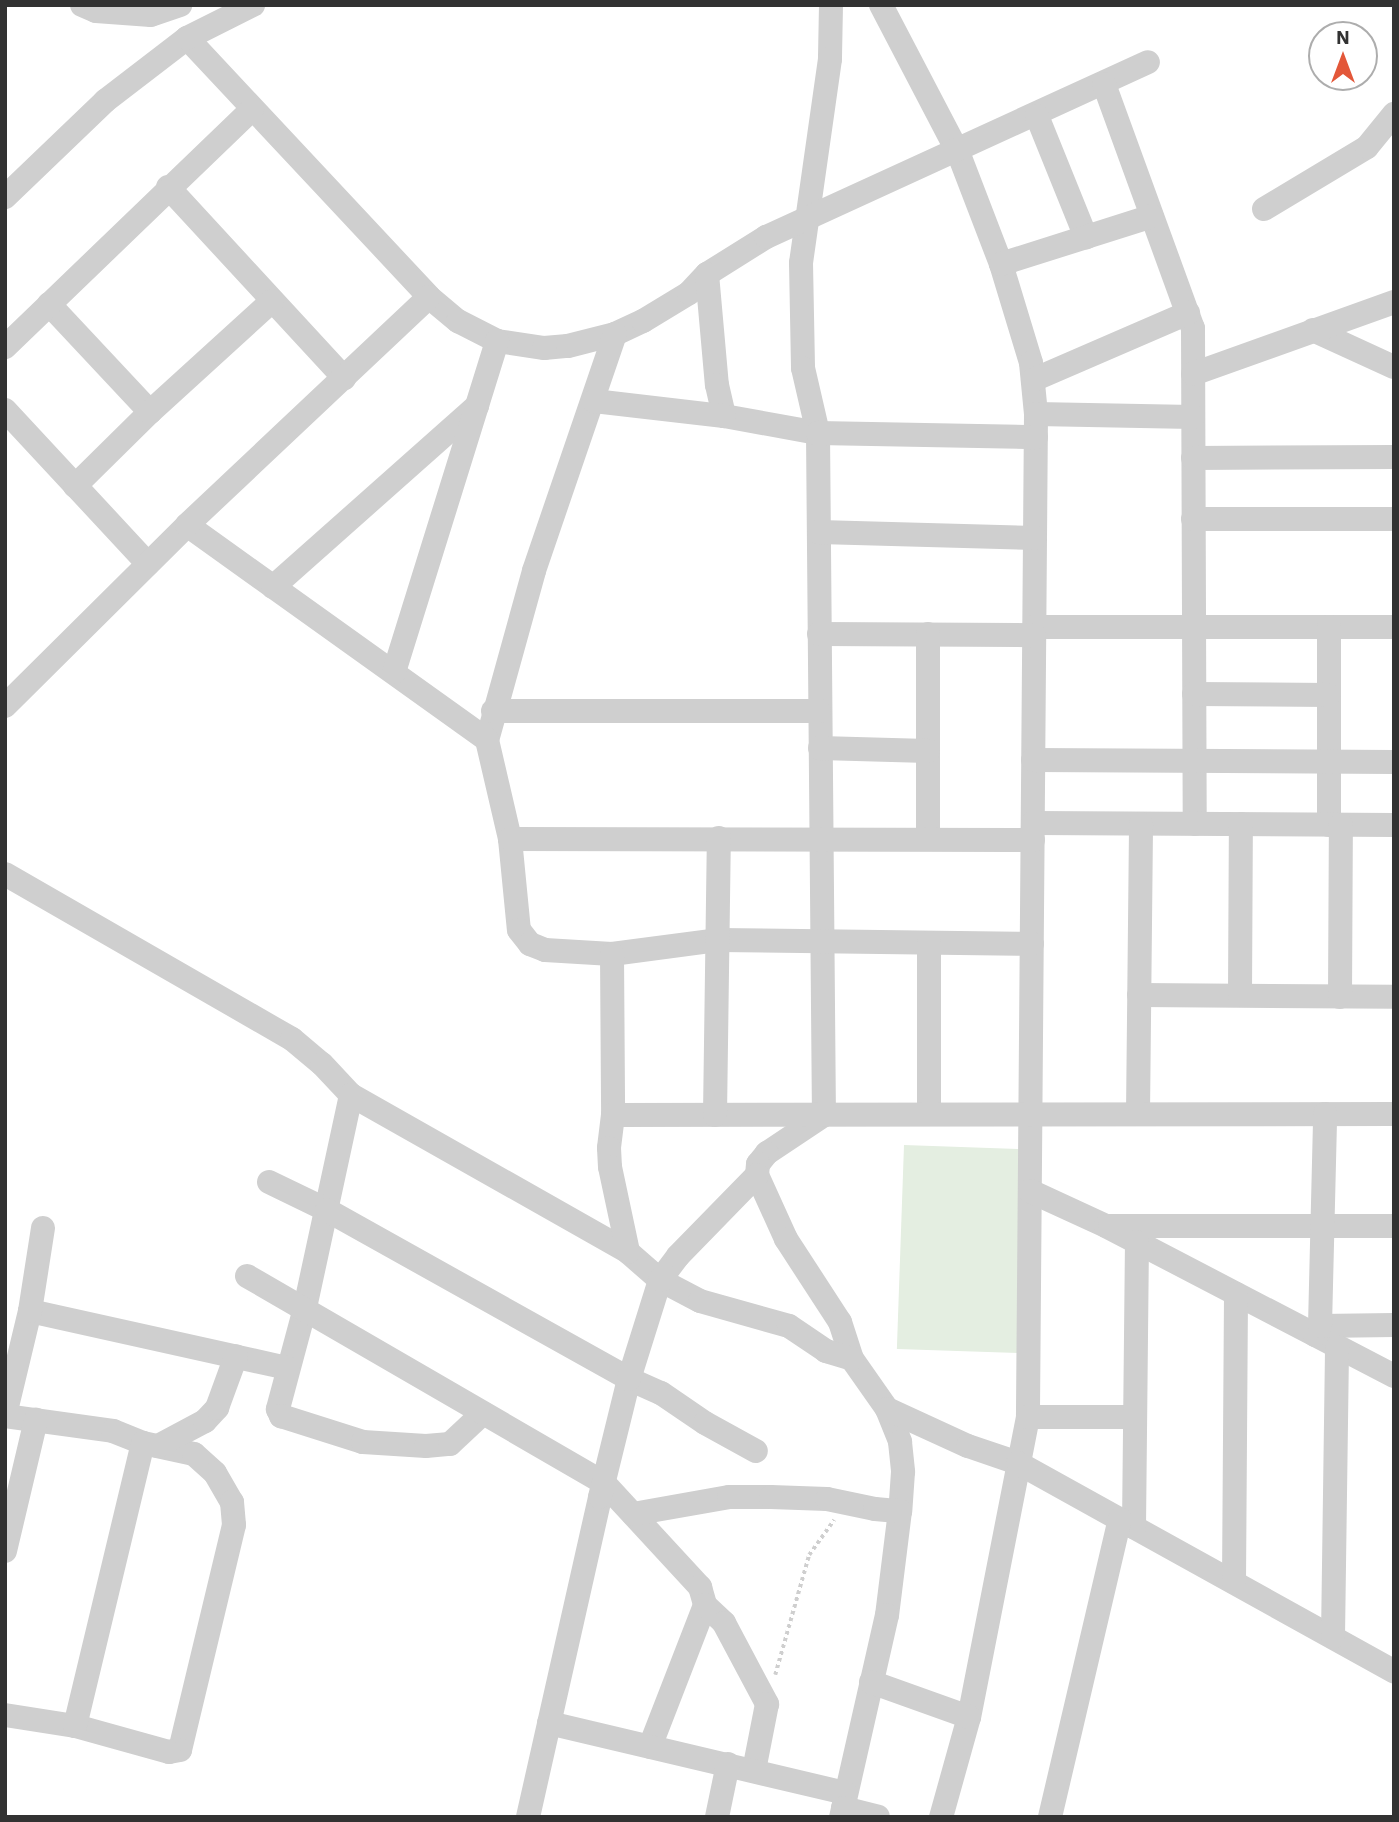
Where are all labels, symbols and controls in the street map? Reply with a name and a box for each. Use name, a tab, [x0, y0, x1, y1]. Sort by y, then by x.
north arrow	[1308, 21, 1378, 91]
text: N	[1336, 25, 1350, 49]

